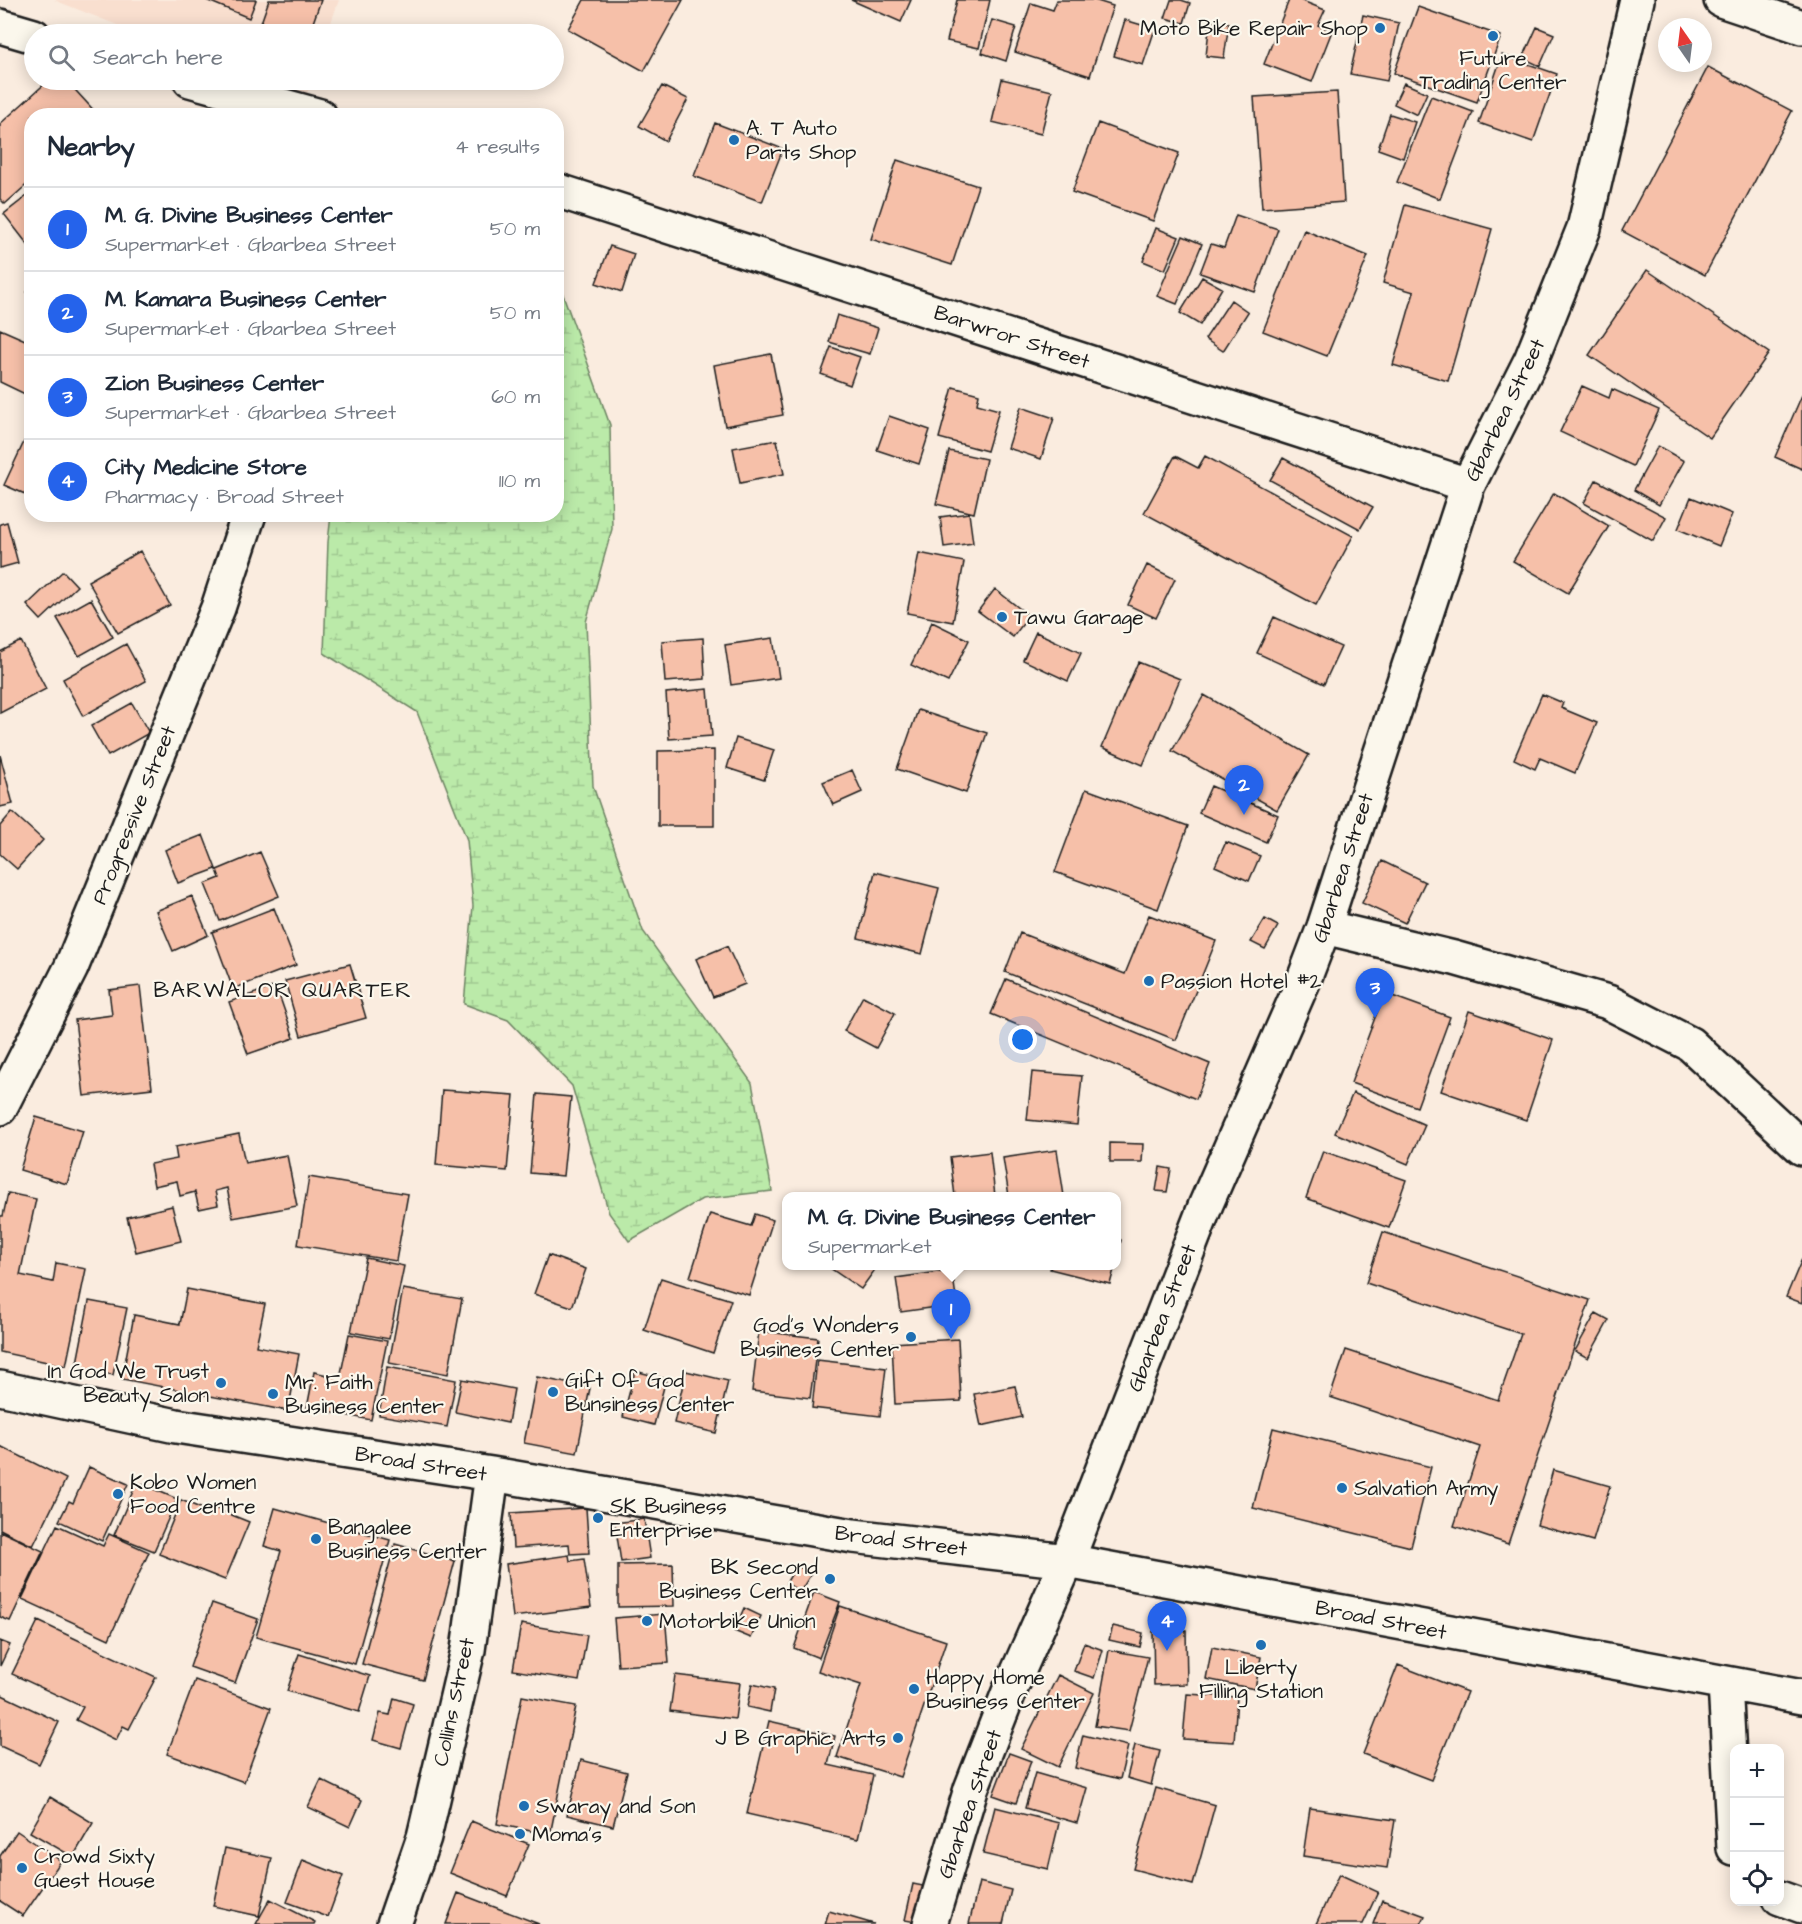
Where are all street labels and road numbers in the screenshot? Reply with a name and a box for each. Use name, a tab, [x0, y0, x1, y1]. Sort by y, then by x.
street label: Barwror Street	[930, 298, 1094, 376]
street label: Gbarbea Street	[1458, 333, 1552, 486]
street label: Progressive Street	[85, 721, 185, 909]
street label: Gbarbea Street	[1305, 789, 1381, 946]
street label: Gbarbea Street	[1121, 1240, 1204, 1396]
street label: Broad Street	[353, 1439, 489, 1489]
street label: Broad Street	[833, 1519, 969, 1564]
street label: Broad Street	[1313, 1593, 1450, 1647]
street label: Collins Street	[426, 1635, 482, 1769]
street label: Gbarbea Street	[931, 1725, 1009, 1882]

